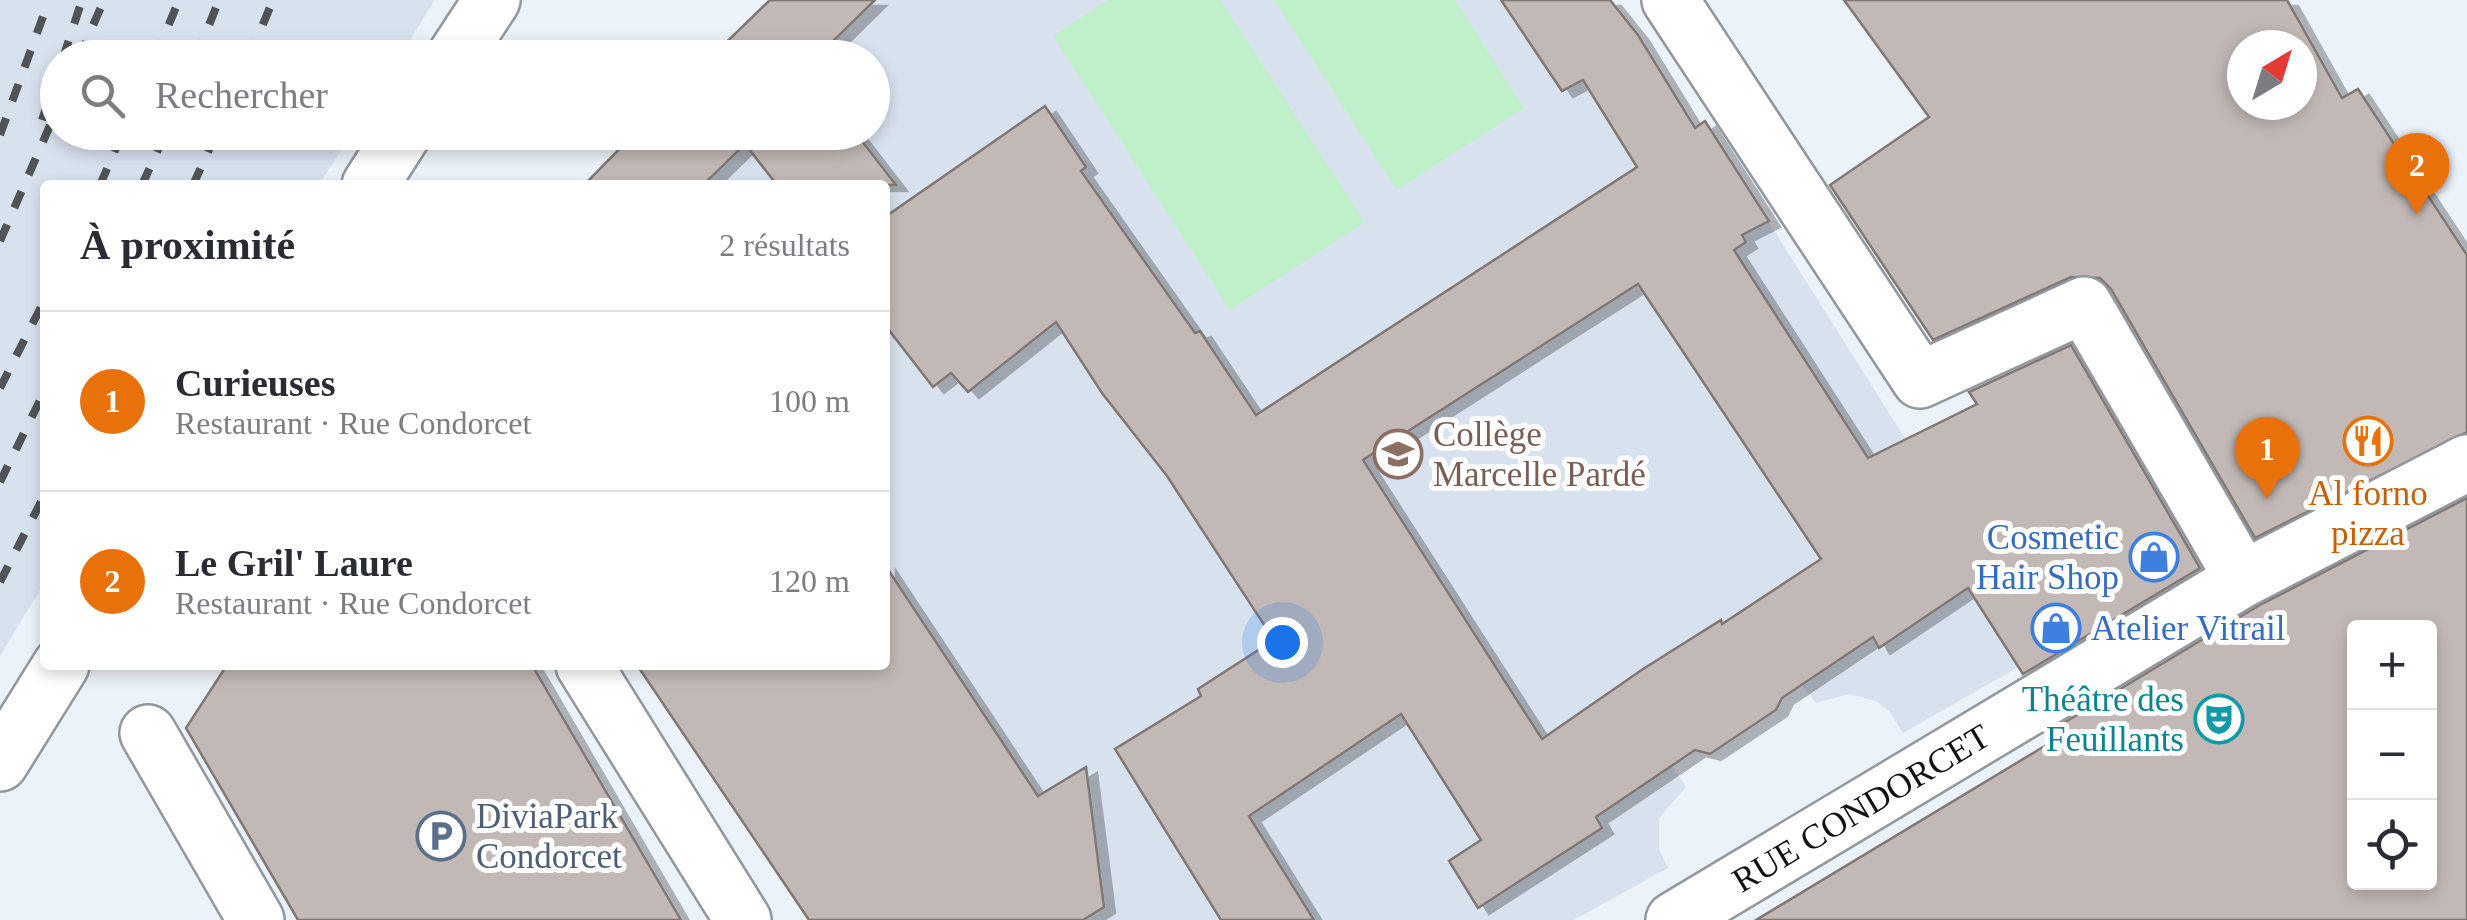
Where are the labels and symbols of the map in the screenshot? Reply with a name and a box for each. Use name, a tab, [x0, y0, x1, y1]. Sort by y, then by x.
north arrow	[2227, 30, 2317, 120]
pin: 2	[2384, 132, 2450, 215]
place label: Collège Marcelle Pardé	[1433, 415, 1646, 494]
restaurant icon: Al forno pizza	[2342, 415, 2394, 467]
pin: 1	[2234, 416, 2300, 499]
school or university icon: Collège Marcelle Pardé	[1372, 428, 1424, 480]
place label: Al forno pizza	[2308, 474, 2428, 553]
place label: Cosmetic Hair Shop	[1976, 518, 2119, 597]
shop icon: Cosmetic Hair Shop	[2128, 531, 2180, 583]
shop icon: Atelier Vitrail	[2030, 602, 2082, 654]
place label: Atelier Vitrail	[2091, 609, 2286, 648]
your location	[1257, 617, 1308, 668]
place label: Théâtre des Feuillants	[2022, 680, 2184, 759]
theatre icon: Théâtre des Feuillants	[2193, 693, 2245, 745]
street label: RUE CONDORCET	[1726, 716, 1997, 900]
place label: DiviaPark Condorcet	[476, 797, 622, 876]
parking icon: DiviaPark Condorcet	[415, 810, 467, 862]

